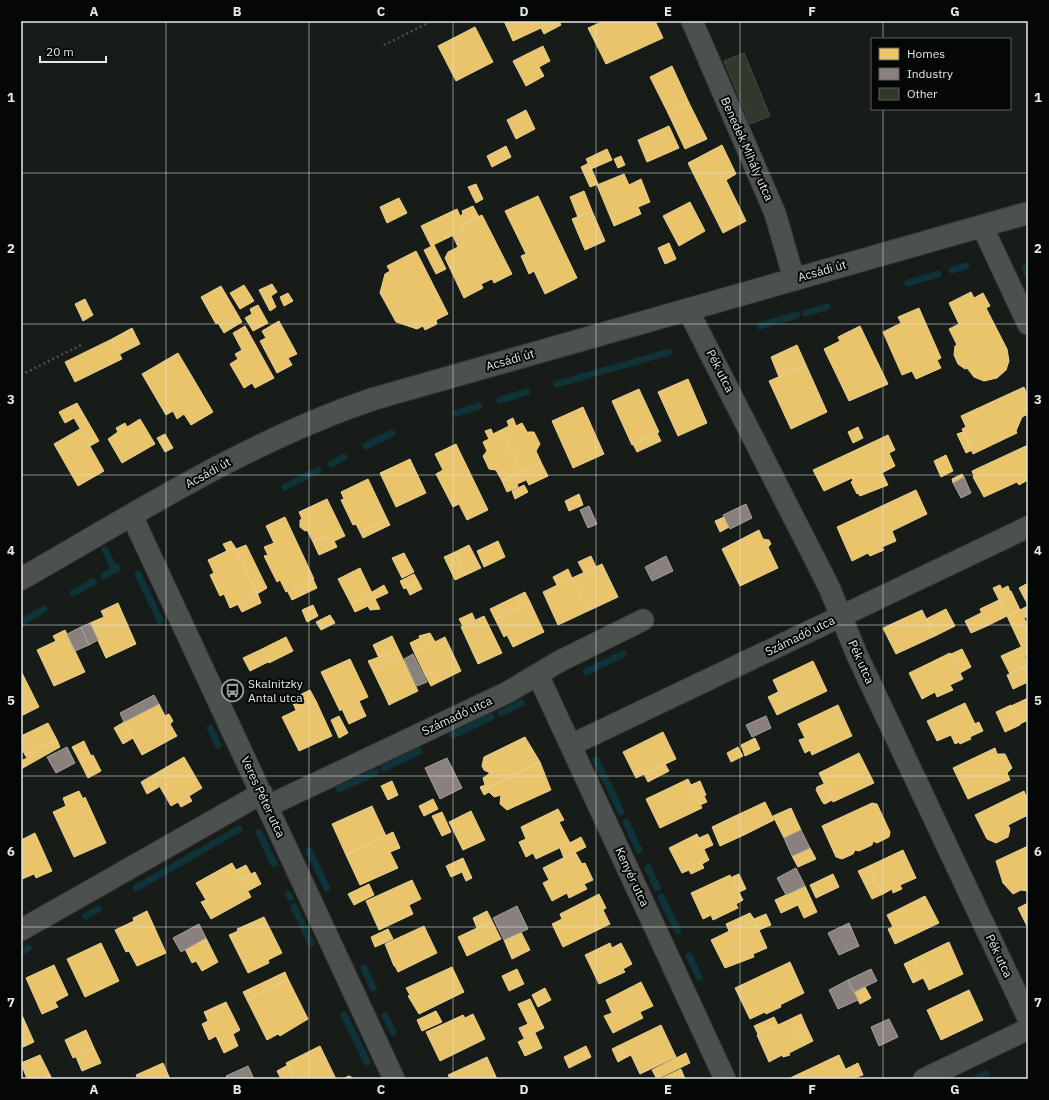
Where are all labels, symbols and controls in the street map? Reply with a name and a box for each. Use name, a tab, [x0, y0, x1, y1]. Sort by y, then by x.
text: A	[90, 3, 99, 20]
text: B	[233, 3, 242, 20]
text: C	[377, 3, 386, 20]
text: D	[519, 3, 529, 20]
text: E	[664, 3, 672, 20]
text: F	[808, 3, 816, 20]
text: G	[950, 3, 960, 20]
scale bar	[40, 38, 106, 64]
legend	[871, 38, 1011, 110]
text: 20 m	[46, 44, 74, 59]
text: Homes	[907, 46, 945, 61]
text: Industry	[907, 66, 953, 81]
text: Other	[907, 86, 938, 101]
text: 1	[7, 89, 15, 106]
text: 1	[1034, 89, 1042, 106]
street label: Benedek Mihály utca	[718, 95, 777, 203]
text: 2	[7, 240, 15, 257]
text: 2	[1034, 240, 1042, 257]
street label: Acsádi út	[796, 256, 848, 285]
street label: Acsádi út	[484, 345, 536, 374]
street label: Pék utca	[703, 347, 738, 395]
text: 3	[7, 391, 15, 408]
text: 3	[1034, 391, 1042, 408]
street label: Acsádi út	[182, 454, 233, 491]
text: 4	[7, 542, 15, 559]
text: 4	[1034, 542, 1042, 559]
street label: Számadó utca	[762, 612, 838, 659]
street label: Pék utca	[845, 638, 878, 686]
place label: Skalnitzky Antal utca	[248, 676, 303, 705]
bus stop icon: Skalnitzky Antal utca	[219, 678, 245, 704]
text: 5	[7, 692, 15, 709]
street label: Számadó utca	[419, 692, 495, 738]
text: 5	[1034, 692, 1042, 709]
street label: Veres Péter utca	[238, 754, 289, 840]
text: 6	[7, 843, 15, 860]
text: 6	[1034, 843, 1042, 860]
street label: Kenyér utca	[612, 845, 653, 909]
street label: Pék utca	[983, 932, 1016, 980]
text: 7	[7, 994, 15, 1011]
text: 7	[1034, 994, 1042, 1011]
text: A	[90, 1081, 99, 1098]
text: B	[233, 1081, 242, 1098]
text: C	[377, 1081, 386, 1098]
text: D	[519, 1081, 529, 1098]
text: E	[664, 1081, 672, 1098]
text: F	[808, 1081, 816, 1098]
text: G	[950, 1081, 960, 1098]

